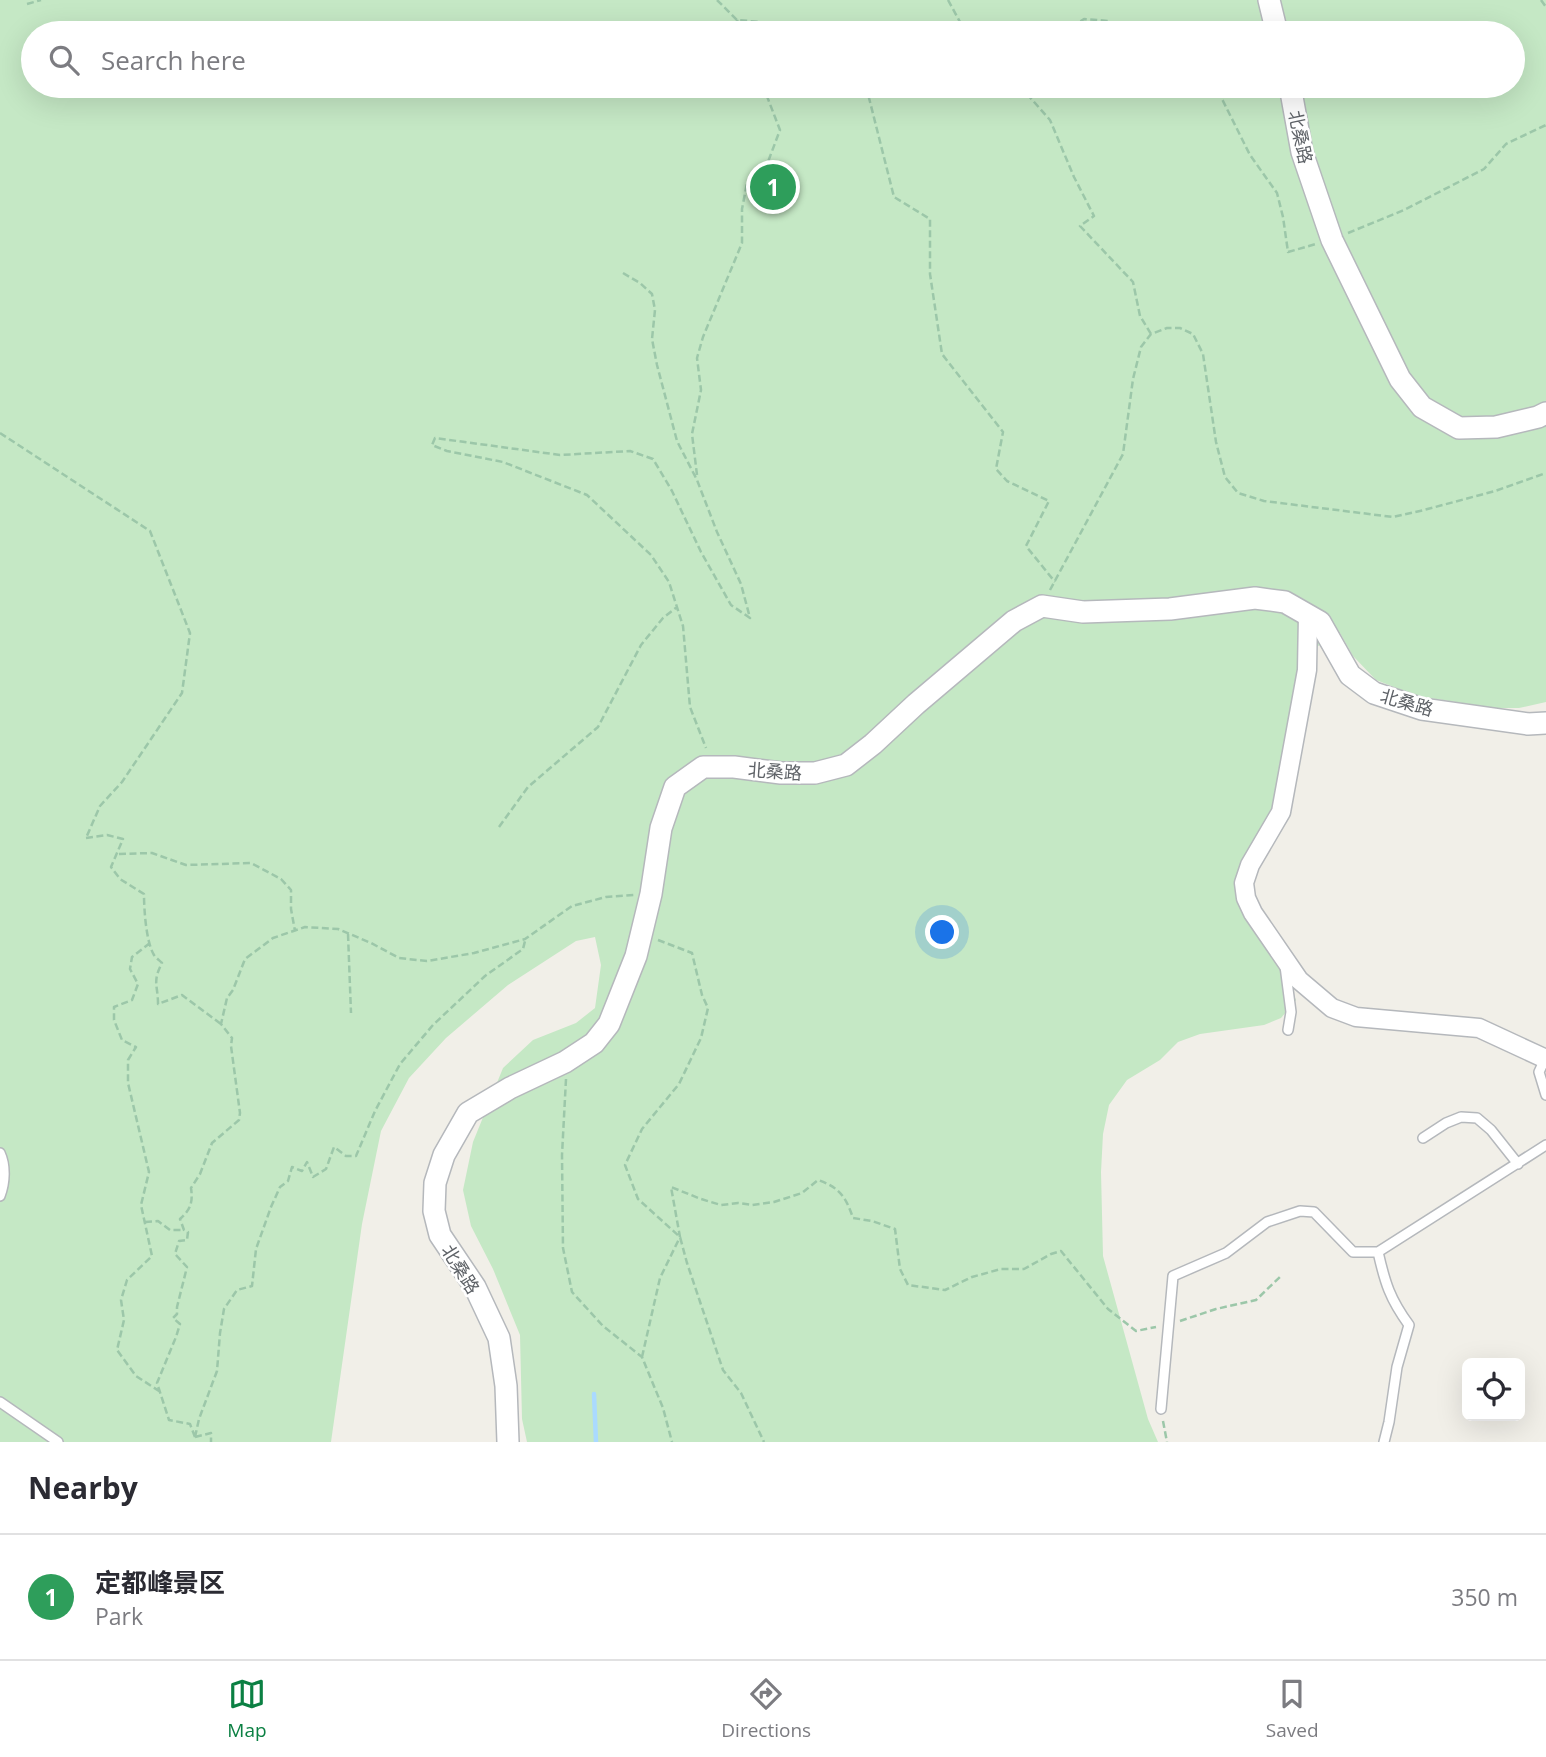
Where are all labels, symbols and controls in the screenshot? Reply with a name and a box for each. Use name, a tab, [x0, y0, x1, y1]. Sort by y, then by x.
search box	[21, 21, 1525, 98]
icon: search	[45, 41, 83, 79]
text: Search here	[101, 42, 246, 78]
street label: 北桑路	[1284, 108, 1318, 166]
pin: 1	[750, 161, 796, 213]
street label: 北桑路	[1378, 683, 1436, 721]
street label: 北桑路	[747, 757, 803, 785]
your location	[925, 915, 959, 949]
street label: 北桑路	[437, 1240, 485, 1298]
map controls	[1462, 1358, 1525, 1421]
button: locate	[1462, 1358, 1525, 1421]
text: Nearby	[28, 1467, 138, 1508]
text: 定都峰景区	[95, 1564, 225, 1600]
text: 1	[44, 1581, 58, 1613]
text: 350 m	[1451, 1581, 1518, 1613]
text: Park	[95, 1600, 143, 1632]
tab: Map	[227, 1675, 267, 1743]
tab: Directions	[721, 1675, 811, 1743]
tab: Saved	[1266, 1675, 1319, 1743]

